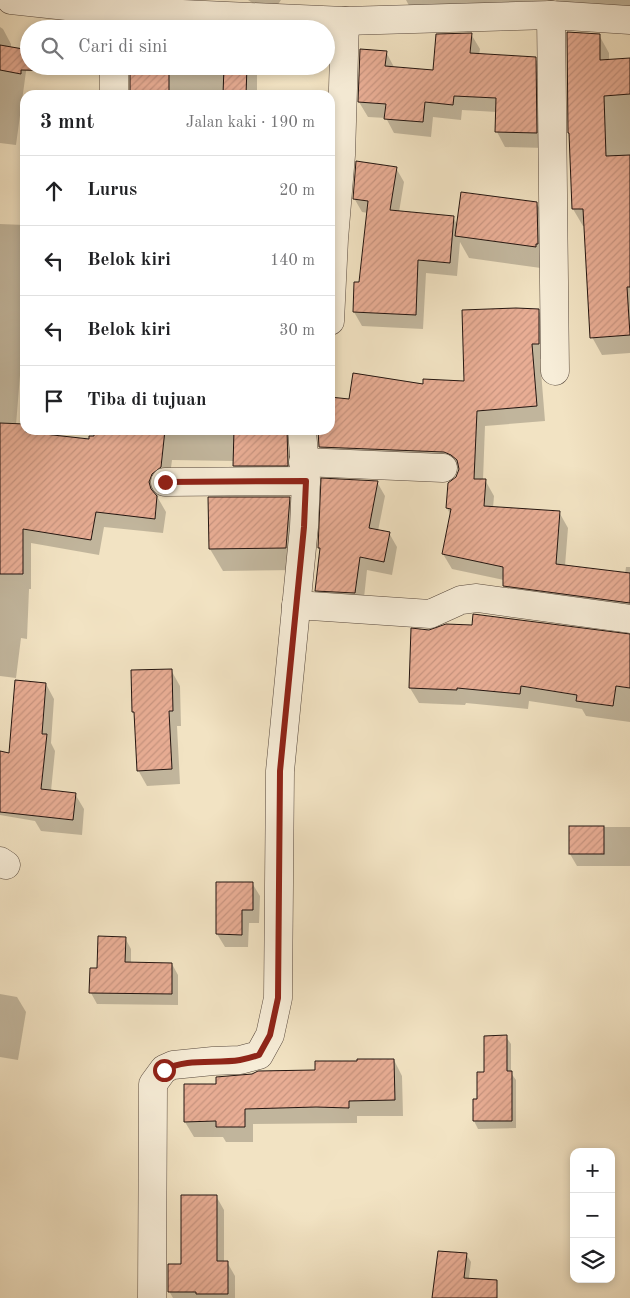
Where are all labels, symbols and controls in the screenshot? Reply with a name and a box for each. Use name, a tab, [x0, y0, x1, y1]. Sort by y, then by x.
search box	[20, 20, 335, 75]
icon: search	[38, 34, 66, 62]
text: Cari di sini	[78, 38, 168, 57]
text: 3 mnt	[40, 112, 94, 133]
text: Jalan kaki · 190 m	[186, 115, 315, 131]
icon: ahead	[40, 177, 68, 205]
text: Lurus	[87, 181, 137, 200]
text: 20 m	[279, 183, 315, 199]
icon: left	[40, 247, 68, 275]
text: Belok kiri	[87, 251, 171, 270]
text: 140 m	[270, 253, 315, 269]
icon: left	[40, 317, 68, 345]
text: Belok kiri	[87, 321, 171, 340]
text: 30 m	[279, 323, 315, 339]
icon: arrive	[40, 387, 68, 415]
text: Tiba di tujuan	[87, 391, 207, 410]
route end	[154, 471, 177, 494]
route start	[153, 1059, 176, 1082]
map controls	[570, 1148, 615, 1283]
button: +	[570, 1148, 615, 1193]
button: −	[570, 1193, 615, 1238]
button: layers	[570, 1238, 615, 1283]

